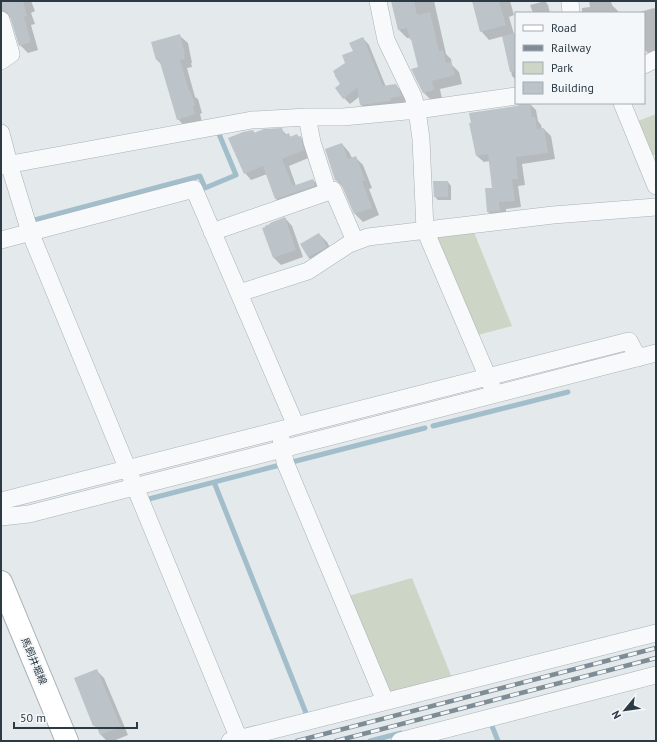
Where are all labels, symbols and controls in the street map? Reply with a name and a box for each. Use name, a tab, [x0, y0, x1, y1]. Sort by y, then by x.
legend	[515, 12, 645, 104]
text: Road	[551, 20, 576, 35]
text: Railway	[551, 40, 591, 55]
text: Park	[551, 60, 573, 75]
text: Building	[551, 80, 594, 95]
street label: 馬飼井堀線	[18, 635, 50, 687]
north arrow	[605, 690, 645, 730]
scale bar	[14, 704, 137, 730]
text: N	[608, 708, 624, 721]
text: 50 m	[20, 710, 46, 725]

